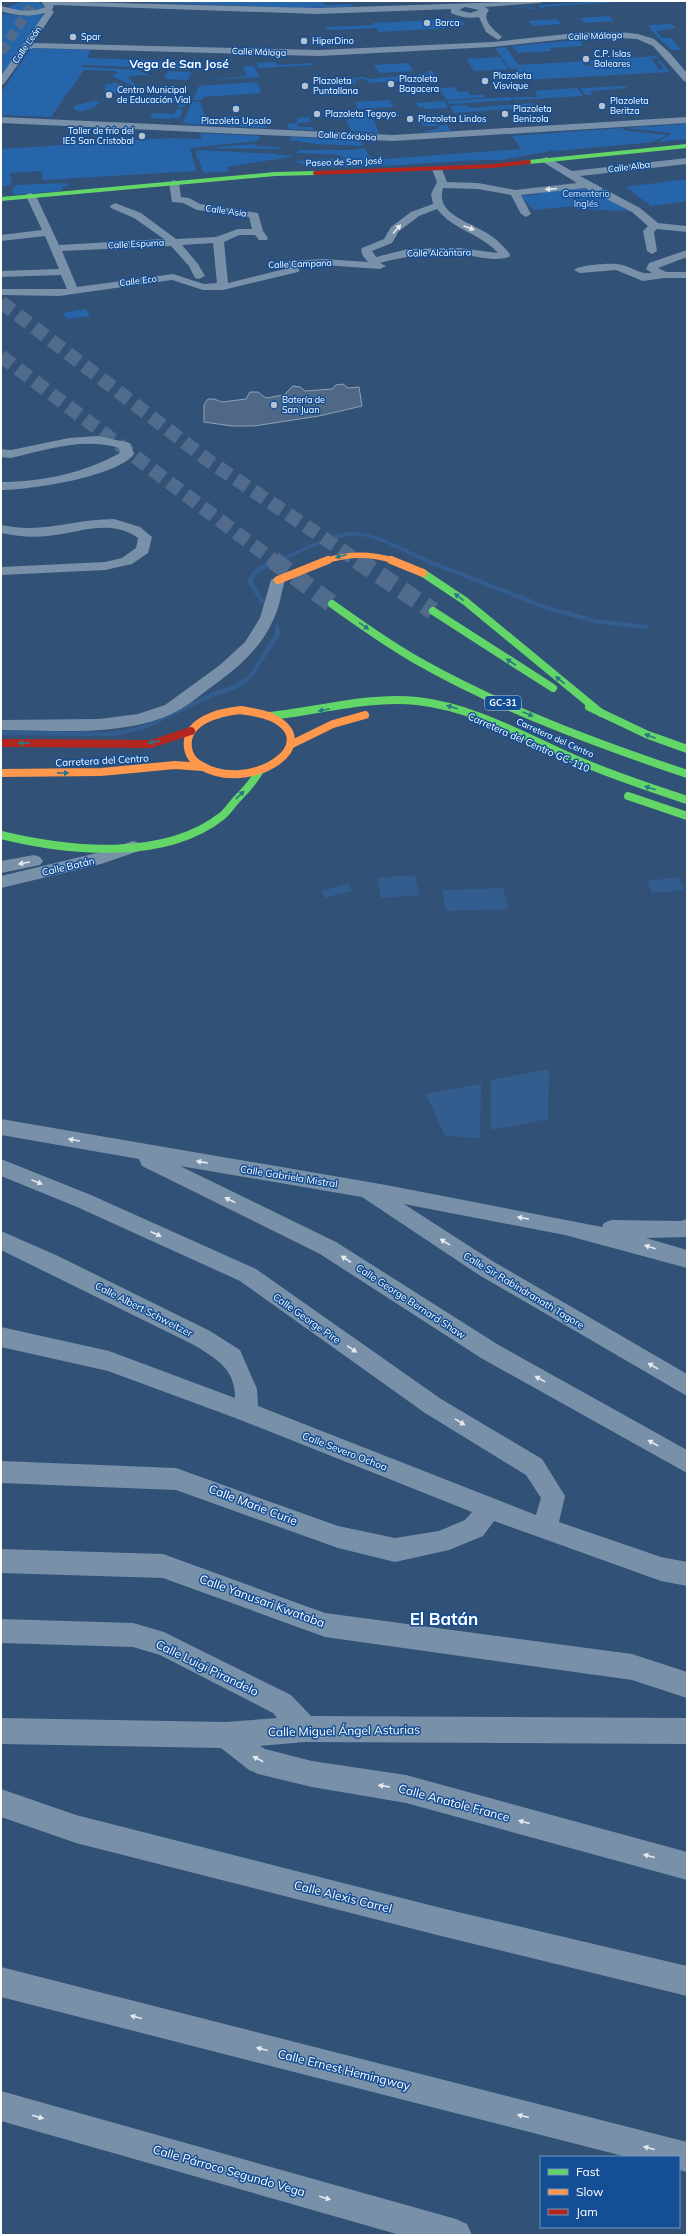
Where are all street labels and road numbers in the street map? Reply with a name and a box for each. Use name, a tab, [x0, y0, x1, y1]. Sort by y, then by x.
street label: Calle León	[10, 24, 43, 66]
street label: Calle Málaga	[568, 29, 622, 42]
street label: Calle Málaga	[232, 45, 286, 58]
street label: Calle Córdoba	[318, 128, 377, 143]
street label: Paseo de San José	[305, 155, 383, 168]
street label: Calle Alba	[607, 158, 651, 175]
street label: Calle Asia	[205, 202, 247, 219]
street label: Calle Espuma	[107, 237, 164, 250]
street label: Calle Alcántara	[407, 246, 471, 259]
street label: Calle Campana	[268, 257, 332, 270]
street label: Calle Eco	[119, 273, 157, 288]
road number: GC-31	[485, 696, 521, 710]
street label: Carretera del Centro GC-110	[466, 710, 592, 775]
street label: Carretera del Centro	[515, 715, 596, 760]
street label: Carretera del Centro	[55, 752, 149, 769]
street label: Calle Batán	[41, 854, 96, 879]
street label: Calle Gabriela Mistral	[239, 1162, 339, 1191]
street label: Calle Sir Rabindranath Tagore	[461, 1249, 587, 1332]
street label: Calle George Bernard Shaw	[353, 1261, 468, 1342]
street label: Calle Albert Schweitzer	[93, 1279, 195, 1340]
street label: Calle George Pire	[270, 1290, 343, 1347]
street label: Calle Severo Ochoa	[301, 1429, 389, 1474]
street label: Calle Marie Curie	[207, 1481, 300, 1528]
street label: Calle Yanusari Kwataba	[197, 1571, 327, 1630]
street label: Calle Luigi Pirandelo	[153, 1636, 261, 1699]
street label: Calle Miguel Ángel Asturias	[268, 1722, 420, 1739]
street label: Calle Anatole France	[397, 1780, 511, 1825]
street label: Calle Alexis Carrel	[293, 1877, 394, 1916]
street label: Calle Ernest Hemingway	[276, 2046, 413, 2093]
street label: Calle Párroco Segundo Vega	[151, 2142, 307, 2199]

